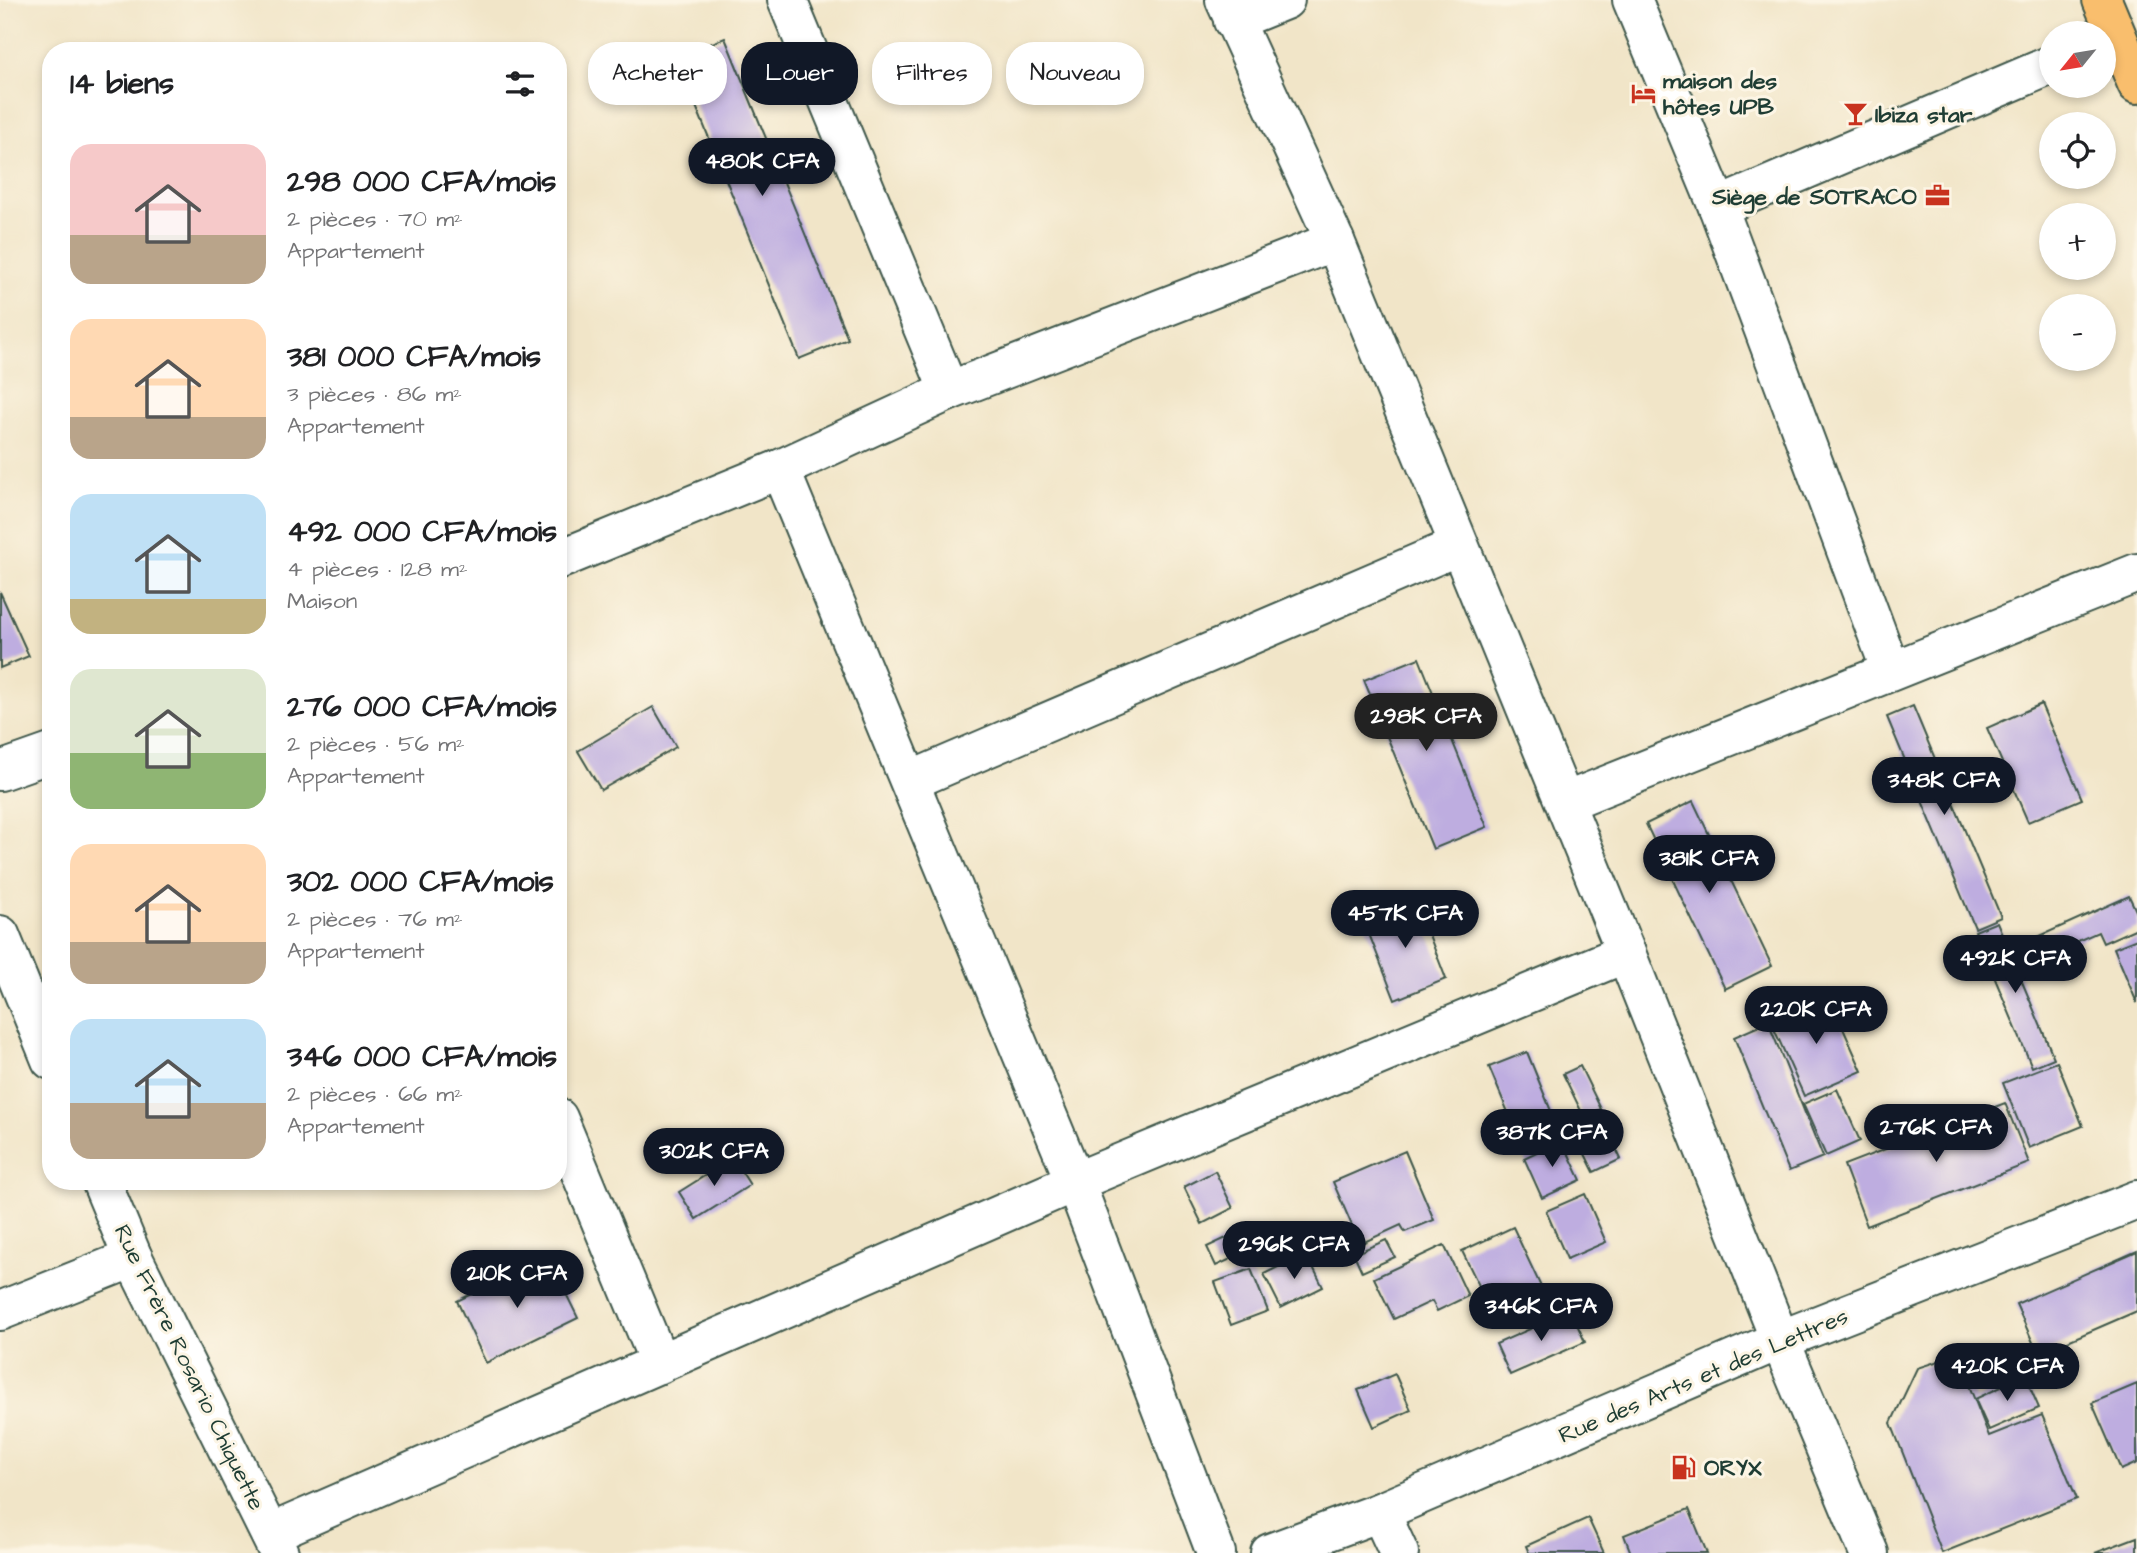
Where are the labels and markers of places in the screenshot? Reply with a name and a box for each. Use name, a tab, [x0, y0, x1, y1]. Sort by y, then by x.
place label: maison des hôtes UPB	[1663, 65, 1778, 123]
hotel icon: maison des hôtes UPB	[1629, 79, 1657, 107]
place label: Ibiza star	[1875, 99, 1973, 131]
bar icon: Ibiza star	[1841, 100, 1869, 128]
pin: 480K CFA	[690, 138, 834, 198]
place label: Siège de SOTRACO	[1711, 181, 1918, 214]
office icon: Siège de SOTRACO	[1923, 182, 1951, 210]
pin: 298K CFA	[1354, 694, 1498, 753]
pin: 348K CFA	[1872, 758, 2016, 817]
pin: 381K CFA	[1637, 836, 1781, 895]
pin: 457K CFA	[1333, 890, 1477, 950]
pin: 492K CFA	[1943, 936, 2087, 995]
pin: 220K CFA	[1744, 986, 1888, 1046]
pin: 276K CFA	[1864, 1104, 2008, 1164]
pin: 387K CFA	[1480, 1110, 1624, 1169]
pin: 302K CFA	[642, 1128, 786, 1188]
pin: 296K CFA	[1222, 1222, 1366, 1281]
pin: 210K CFA	[445, 1250, 589, 1310]
pin: 346K CFA	[1469, 1284, 1613, 1343]
pin: 420K CFA	[1935, 1344, 2079, 1403]
place label: ORYX	[1704, 1452, 1762, 1484]
fuel station icon: ORYX	[1670, 1453, 1698, 1481]

